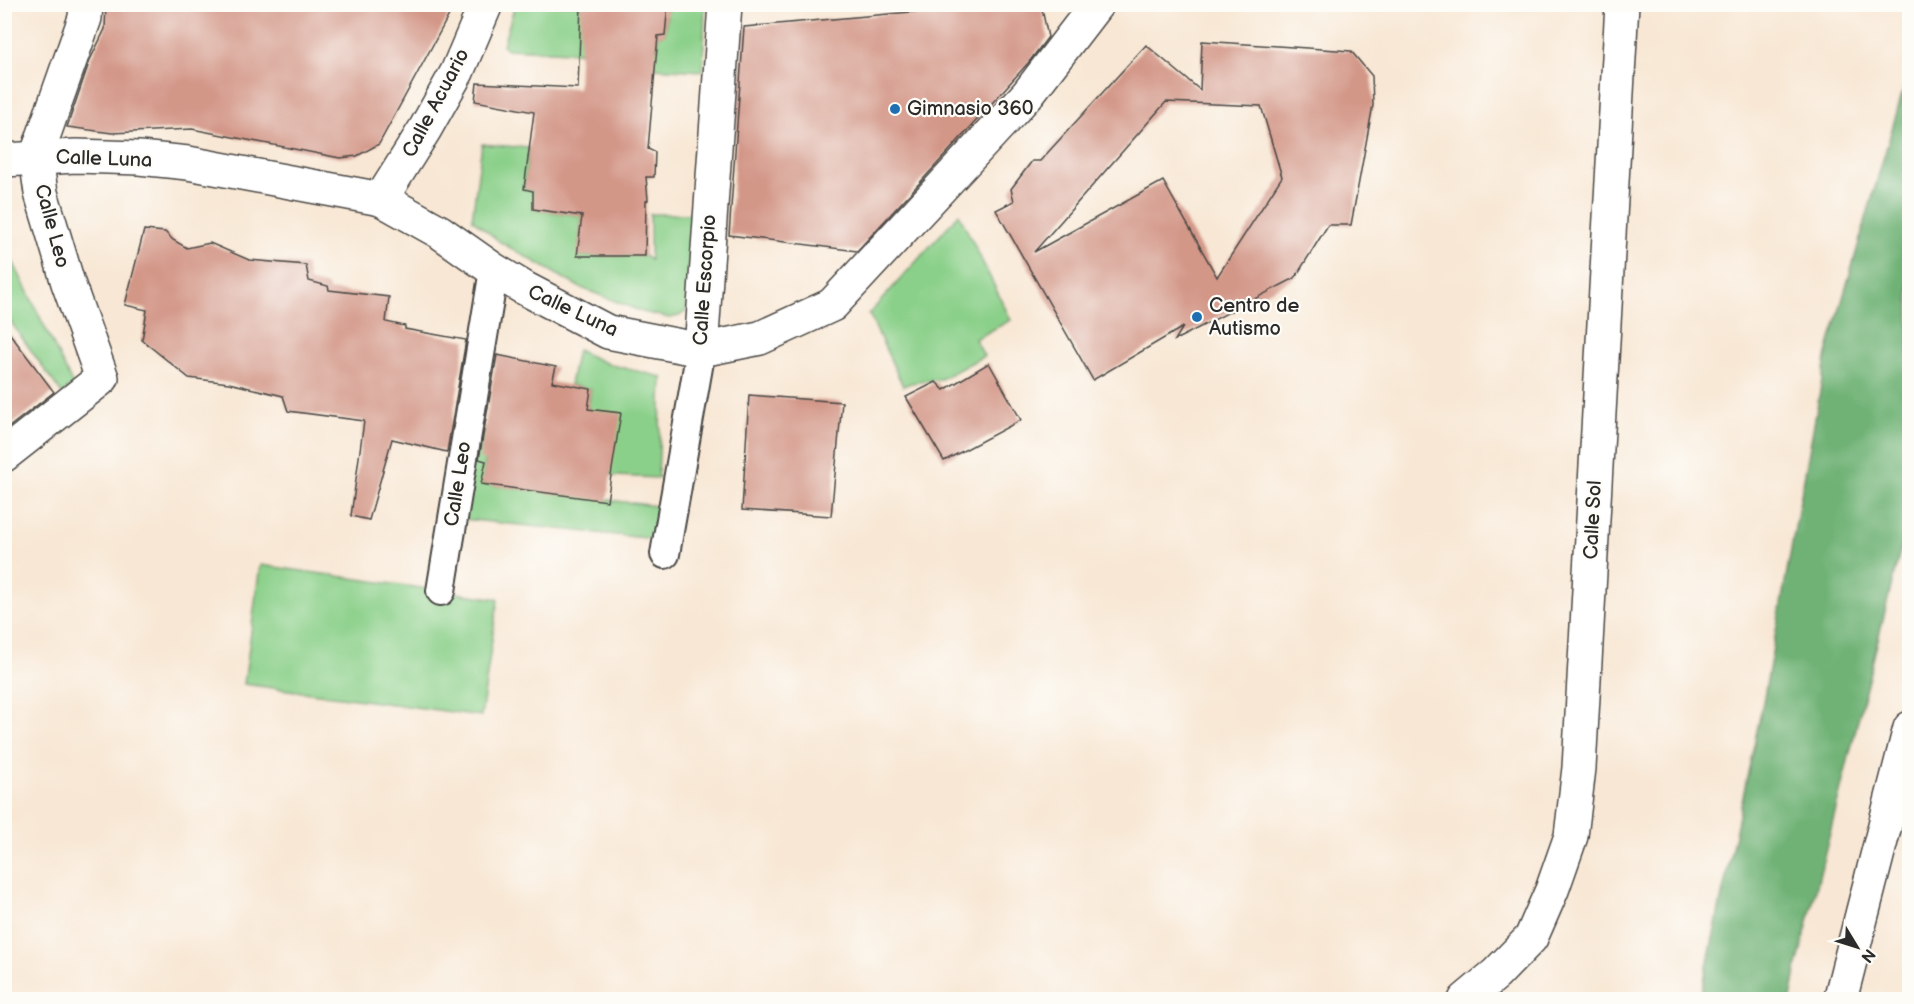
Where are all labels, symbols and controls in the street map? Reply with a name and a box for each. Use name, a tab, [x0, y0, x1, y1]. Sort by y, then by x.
street label: Calle Acuario	[397, 44, 475, 162]
place label: Gimnasio 360	[907, 97, 1033, 121]
marker: Gimnasio 360	[888, 102, 902, 116]
street label: Calle Luna	[55, 145, 153, 173]
street label: Calle Leo	[29, 182, 75, 270]
street label: Calle Escorpio	[688, 214, 722, 346]
street label: Calle Luna	[524, 280, 622, 342]
place label: Centro de Autismo	[1209, 294, 1300, 341]
marker: Centro de Autismo	[1190, 310, 1204, 324]
street label: Calle Leo	[439, 440, 477, 528]
street label: Calle Sol	[1579, 480, 1607, 560]
north arrow	[1827, 917, 1887, 977]
text: N	[1856, 945, 1879, 966]

